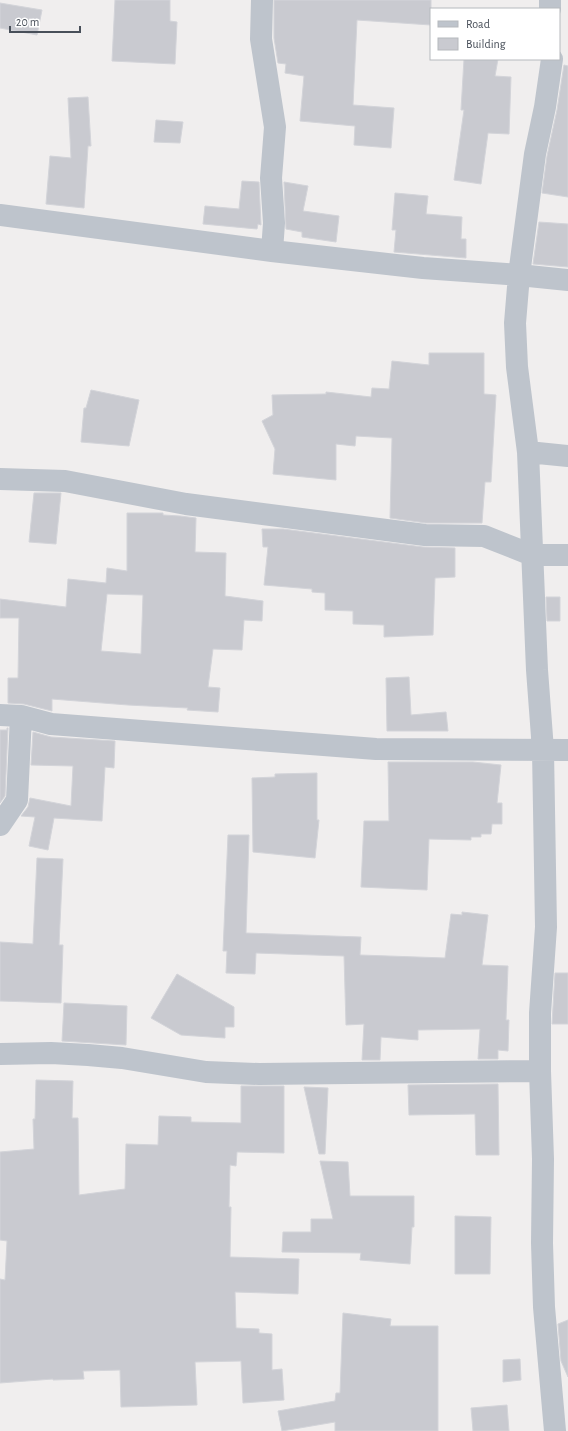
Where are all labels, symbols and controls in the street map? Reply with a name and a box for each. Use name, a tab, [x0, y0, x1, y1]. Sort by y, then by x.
scale bar	[10, 8, 80, 34]
legend	[430, 8, 560, 60]
text: 20 m	[16, 16, 39, 28]
text: Road	[466, 18, 490, 30]
text: Building	[466, 38, 506, 50]

